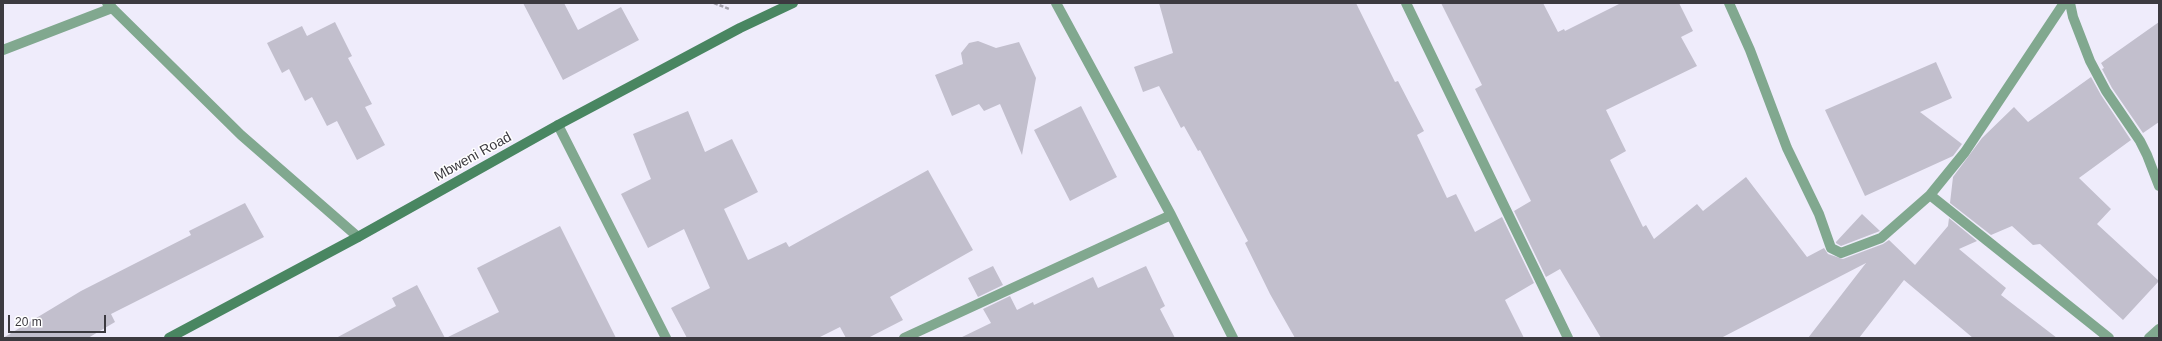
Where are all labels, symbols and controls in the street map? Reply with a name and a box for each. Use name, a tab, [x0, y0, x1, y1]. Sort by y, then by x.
street label: Mbweni Road	[431, 129, 515, 185]
scale bar	[10, 307, 108, 333]
text: 20 m	[15, 315, 42, 329]

